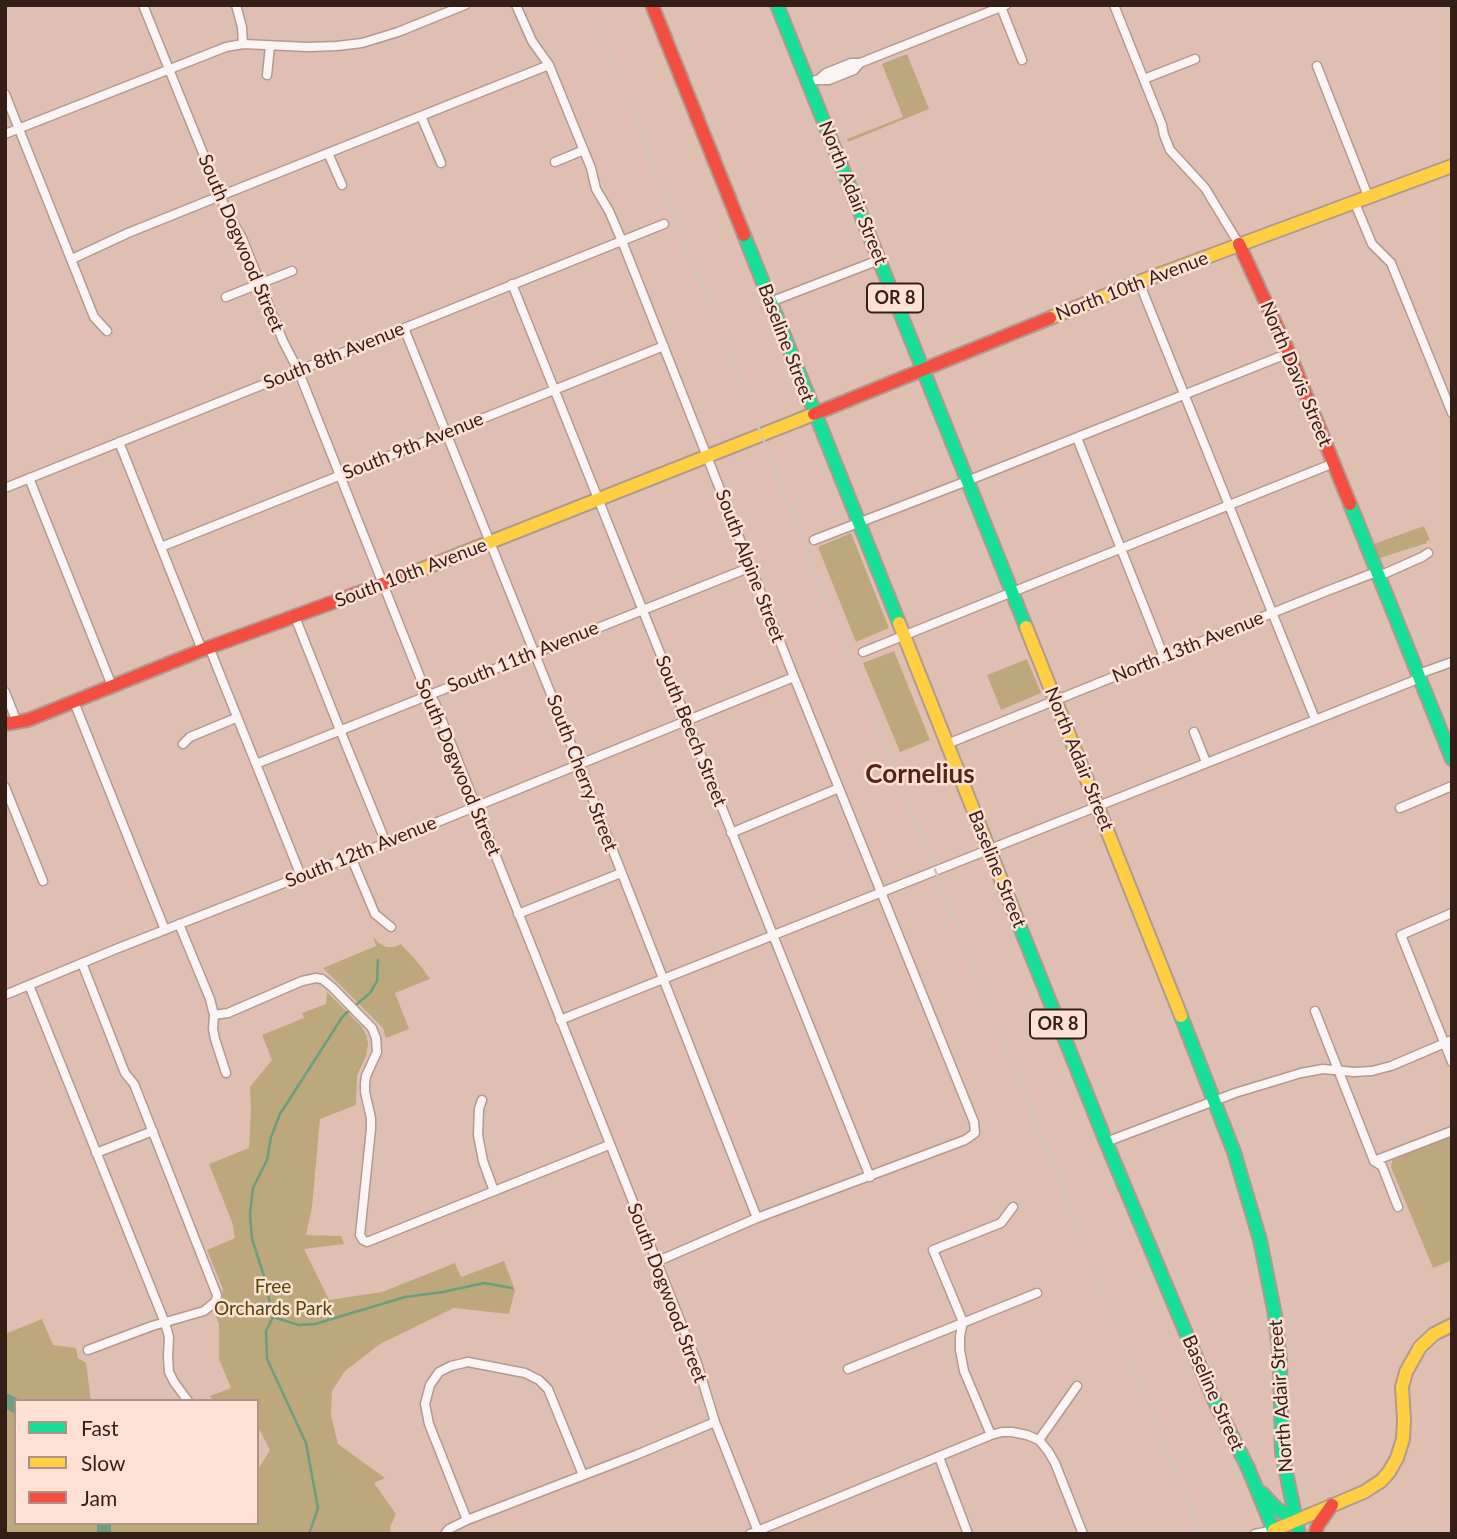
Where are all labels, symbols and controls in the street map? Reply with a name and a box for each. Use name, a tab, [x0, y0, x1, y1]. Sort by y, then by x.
street label: North Adair Street	[814, 118, 892, 268]
street label: South Dogwood Street	[193, 151, 289, 335]
street label: North 10th Avenue	[1053, 246, 1211, 326]
street label: Baseline Street	[753, 281, 819, 405]
road number: OR 8	[867, 284, 923, 312]
street label: North Davis Street	[1255, 298, 1337, 450]
street label: South 8th Avenue	[260, 317, 408, 395]
street label: South 9th Avenue	[339, 407, 487, 485]
street label: South Alpine Street	[710, 486, 790, 646]
street label: South 10th Avenue	[332, 533, 490, 613]
street label: North 13th Avenue	[1109, 606, 1267, 688]
street label: South 11th Avenue	[444, 616, 602, 698]
street label: South Beech Street	[650, 652, 732, 810]
street label: South Dogwood Street	[410, 675, 506, 859]
street label: North Adair Street	[1040, 684, 1118, 834]
street label: South Cherry Street	[542, 692, 622, 854]
district label: Cornelius	[865, 759, 975, 791]
street label: Baseline Street	[963, 807, 1031, 931]
street label: South 12th Avenue	[282, 811, 440, 893]
road number: OR 8	[1030, 1009, 1086, 1038]
street label: South Dogwood Street	[622, 1200, 712, 1386]
park label: Free Orchards Park	[214, 1276, 332, 1320]
street label: North Adair Street	[1264, 1319, 1298, 1473]
street label: Baseline Street	[1177, 1332, 1249, 1454]
legend	[14, 1399, 259, 1525]
text: Fast	[81, 1415, 118, 1440]
text: Slow	[81, 1450, 125, 1475]
text: Jam	[81, 1485, 117, 1510]

